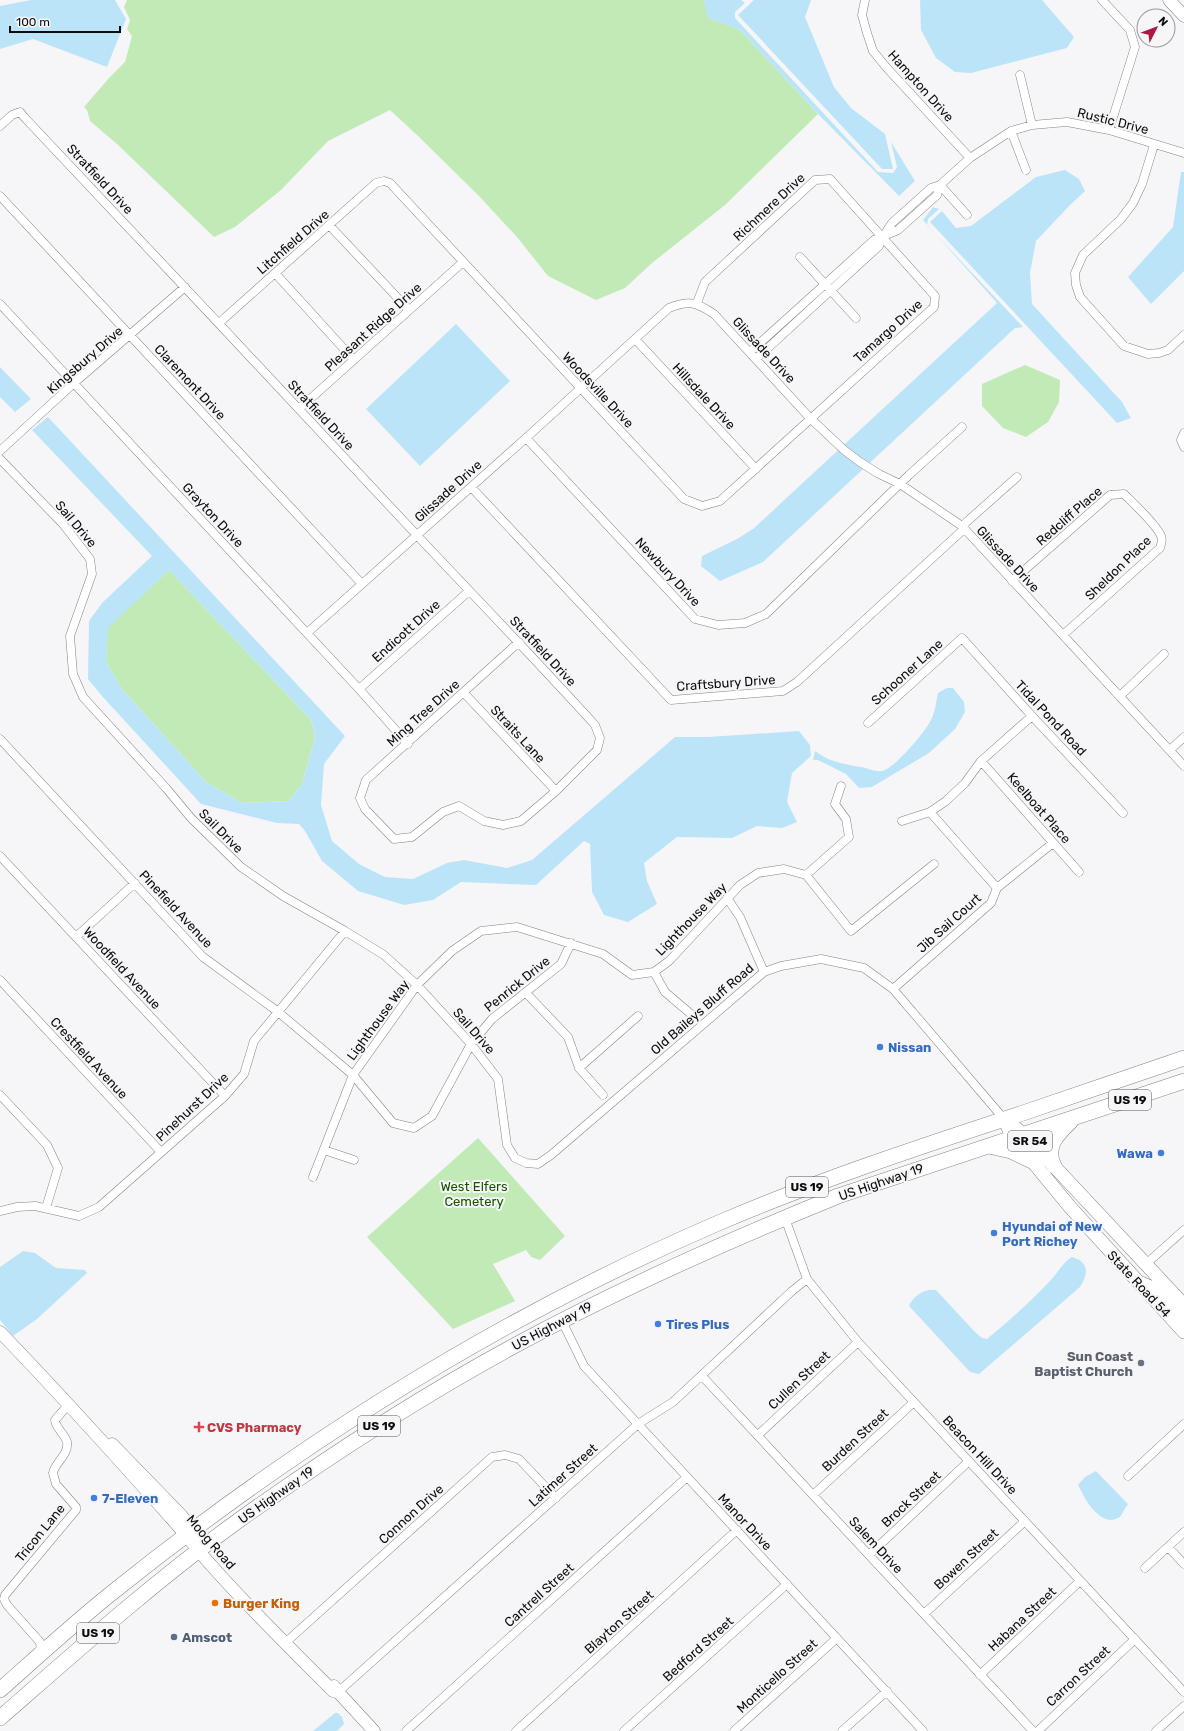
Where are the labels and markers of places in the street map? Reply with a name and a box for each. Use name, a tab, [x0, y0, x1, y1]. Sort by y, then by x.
place label: Nissan	[888, 1040, 931, 1055]
marker: Nissan	[875, 1042, 885, 1052]
place label: Wawa	[1117, 1146, 1153, 1161]
marker: Wawa	[1156, 1148, 1166, 1158]
place label: Hyundai of New Port Richey	[1002, 1219, 1103, 1249]
marker: Hyundai of New Port Richey	[989, 1228, 999, 1238]
place label: Tires Plus	[666, 1317, 729, 1332]
marker: Tires Plus	[653, 1319, 663, 1329]
place label: Sun Coast Baptist Church	[1034, 1349, 1133, 1379]
marker: Sun Coast Baptist Church	[1136, 1358, 1146, 1368]
place label: CVS Pharmacy	[207, 1420, 302, 1435]
marker: CVS Pharmacy	[194, 1422, 204, 1432]
place label: 7-Eleven	[102, 1491, 158, 1506]
marker: 7-Eleven	[89, 1493, 99, 1503]
place label: Burger King	[223, 1596, 300, 1611]
marker: Burger King	[210, 1598, 220, 1608]
place label: Amscot	[182, 1630, 232, 1645]
marker: Amscot	[169, 1632, 179, 1642]

